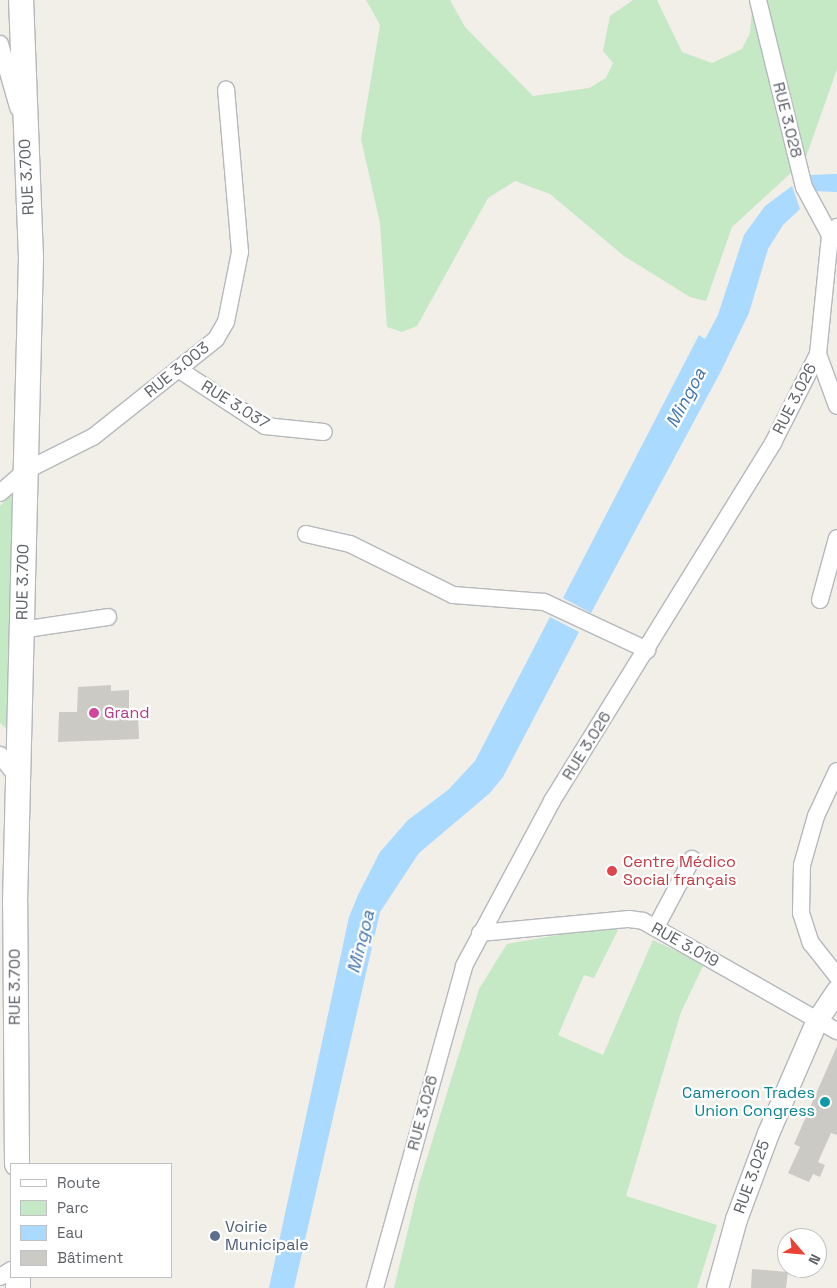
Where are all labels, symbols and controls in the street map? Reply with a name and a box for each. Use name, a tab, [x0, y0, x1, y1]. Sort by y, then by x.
street label: RUE 3.028	[768, 80, 806, 160]
street label: RUE 3.700	[15, 138, 39, 216]
street label: RUE 3.003	[141, 338, 213, 402]
street label: RUE 3.026	[769, 360, 821, 438]
water label: Mingoa	[661, 365, 711, 431]
street label: RUE 3.037	[198, 377, 272, 433]
street label: RUE 3.700	[13, 544, 33, 620]
place label: Grand	[104, 703, 150, 723]
marker: Grand	[88, 707, 100, 719]
street label: RUE 3.026	[558, 708, 616, 784]
place label: Centre Médico Social français	[623, 852, 736, 890]
marker: Centre Médico Social français	[605, 864, 619, 878]
water label: Mingoa	[343, 908, 379, 976]
street label: RUE 3.019	[648, 919, 722, 971]
street label: RUE 3.700	[5, 949, 25, 1025]
street label: RUE 3.026	[404, 1073, 442, 1153]
place label: Cameroon Trades Union Congress	[682, 1083, 815, 1121]
marker: Cameroon Trades Union Congress	[819, 1096, 831, 1108]
street label: RUE 3.025	[730, 1138, 774, 1216]
legend	[10, 1163, 172, 1278]
text: Route	[57, 1173, 100, 1192]
text: Parc	[57, 1198, 89, 1217]
place label: Voirie Municipale	[225, 1217, 309, 1255]
text: Eau	[57, 1223, 83, 1242]
north arrow	[777, 1228, 827, 1278]
marker: Voirie Municipale	[209, 1230, 221, 1242]
text: Bâtiment	[57, 1248, 123, 1267]
text: N	[804, 1251, 825, 1268]

